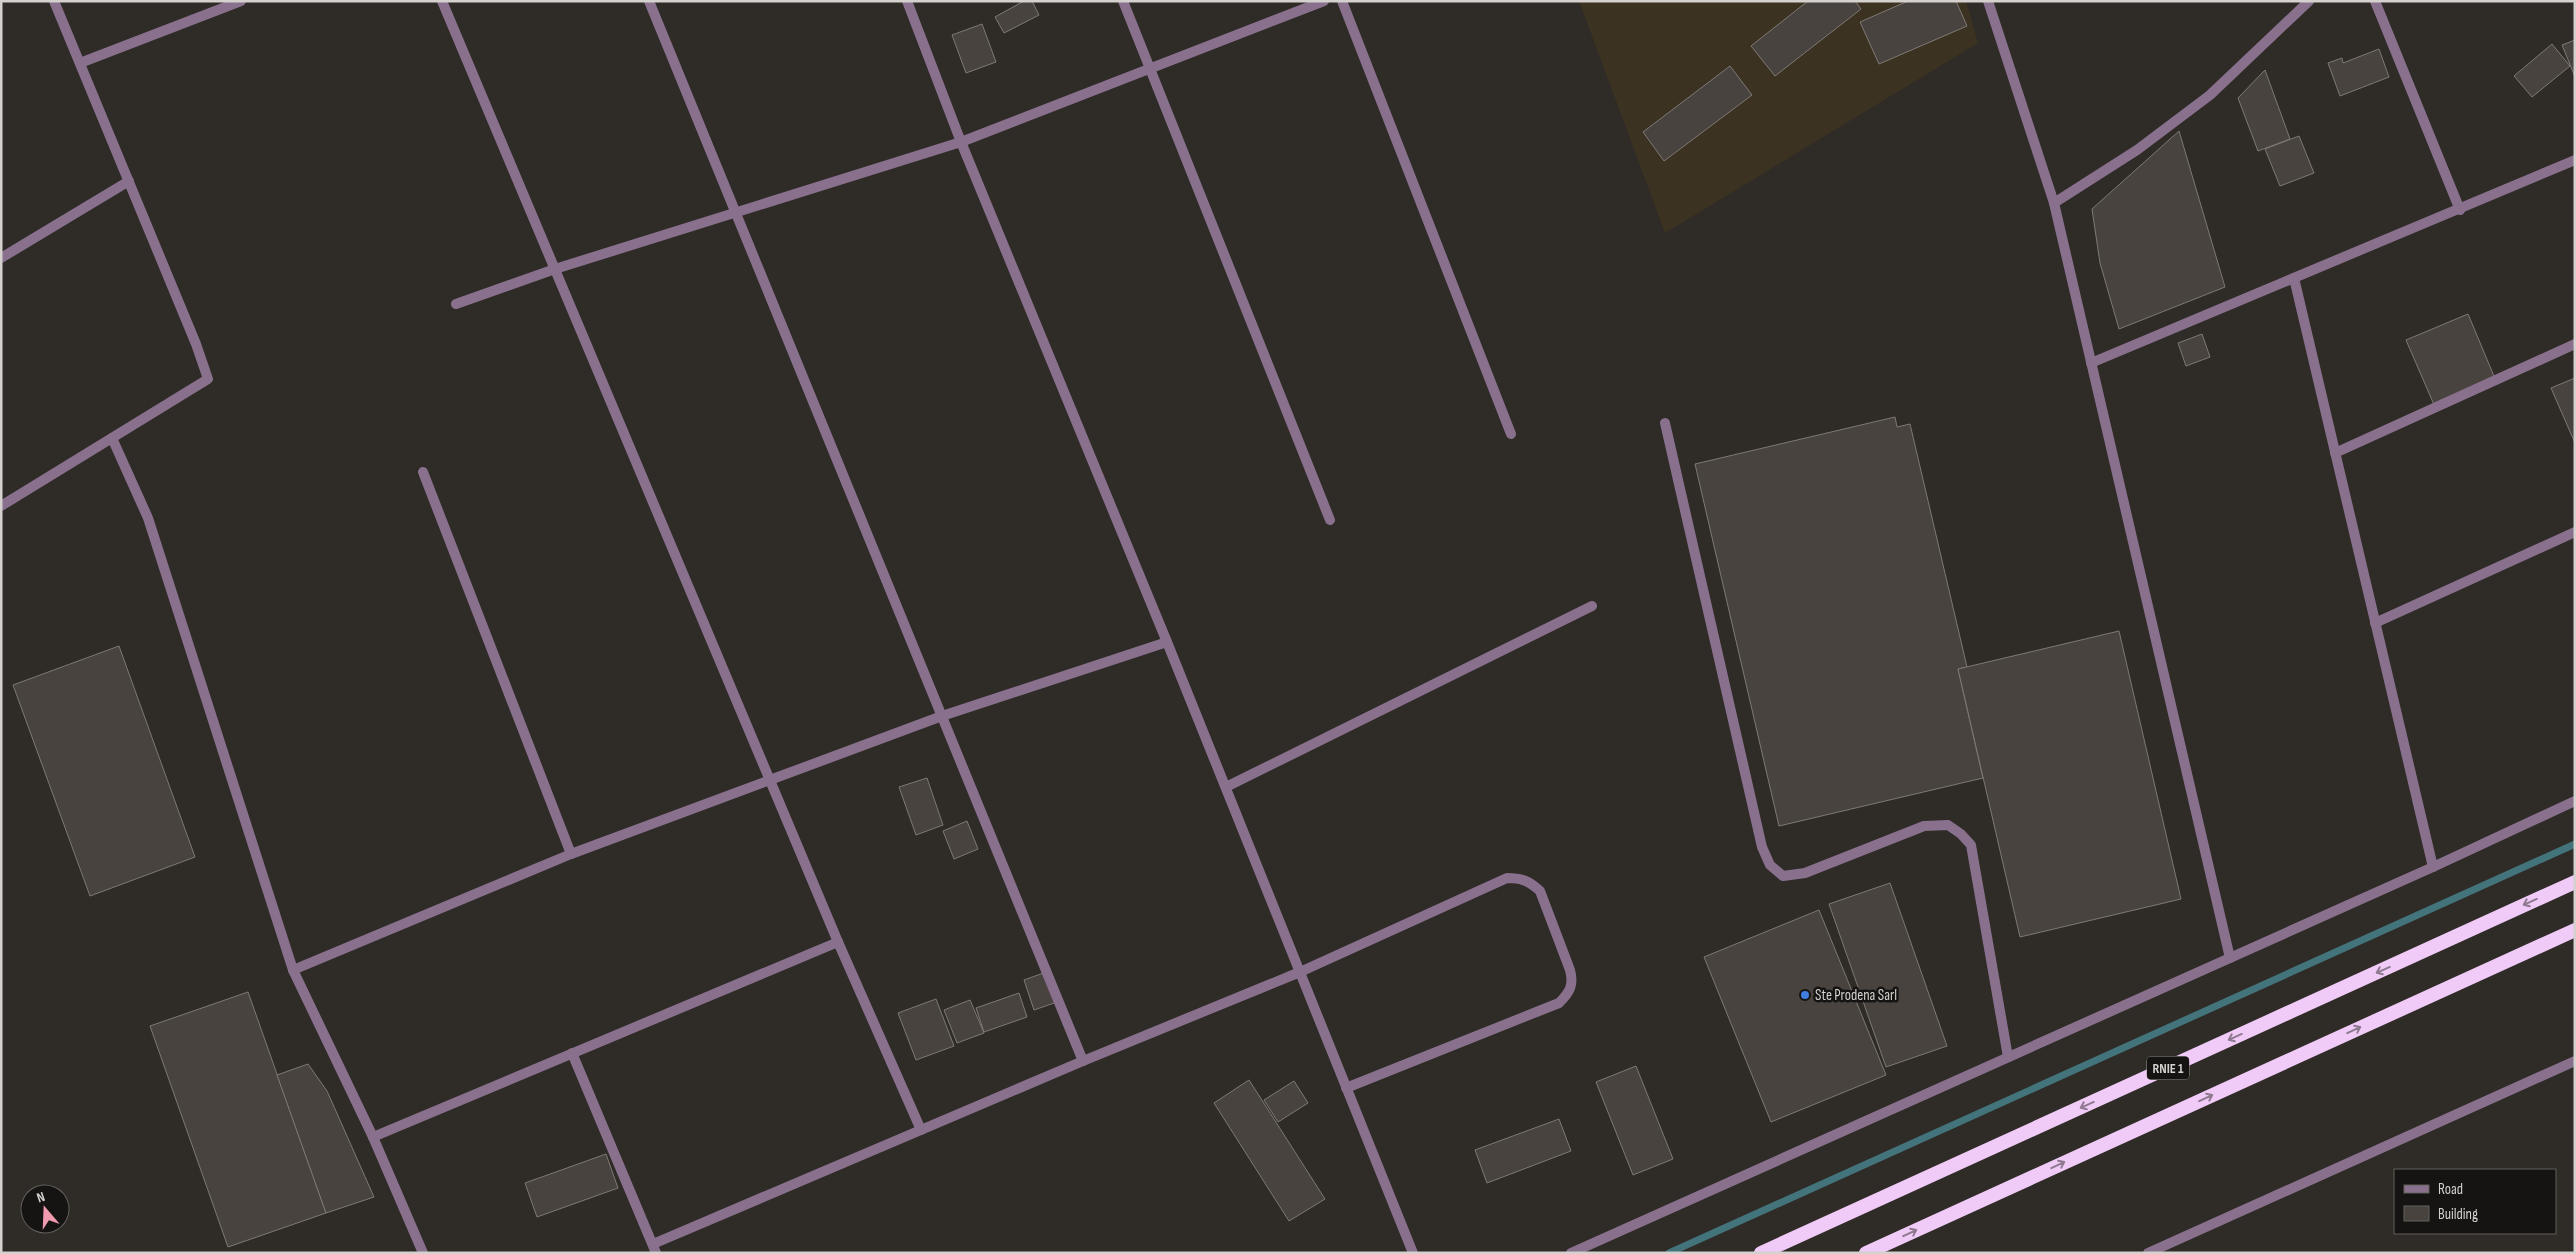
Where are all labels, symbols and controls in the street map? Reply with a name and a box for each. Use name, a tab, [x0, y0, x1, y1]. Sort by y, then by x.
one-way arrow	[2523, 898, 2538, 908]
one-way arrow	[2375, 965, 2390, 975]
place label: Ste Prodena Sarl	[1815, 986, 1897, 1005]
marker: Ste Prodena Sarl	[1799, 989, 1811, 1001]
one-way arrow	[2346, 1025, 2361, 1035]
one-way arrow	[2228, 1033, 2243, 1043]
road number: RNIE 1	[2147, 1056, 2189, 1080]
one-way arrow	[2198, 1092, 2213, 1102]
one-way arrow	[2080, 1100, 2095, 1110]
one-way arrow	[2050, 1160, 2065, 1169]
legend	[2394, 1169, 2556, 1234]
text: Road	[2438, 1180, 2463, 1199]
north arrow	[20, 1184, 70, 1234]
text: N	[35, 1188, 47, 1206]
text: Building	[2438, 1205, 2478, 1224]
one-way arrow	[1902, 1227, 1917, 1237]

